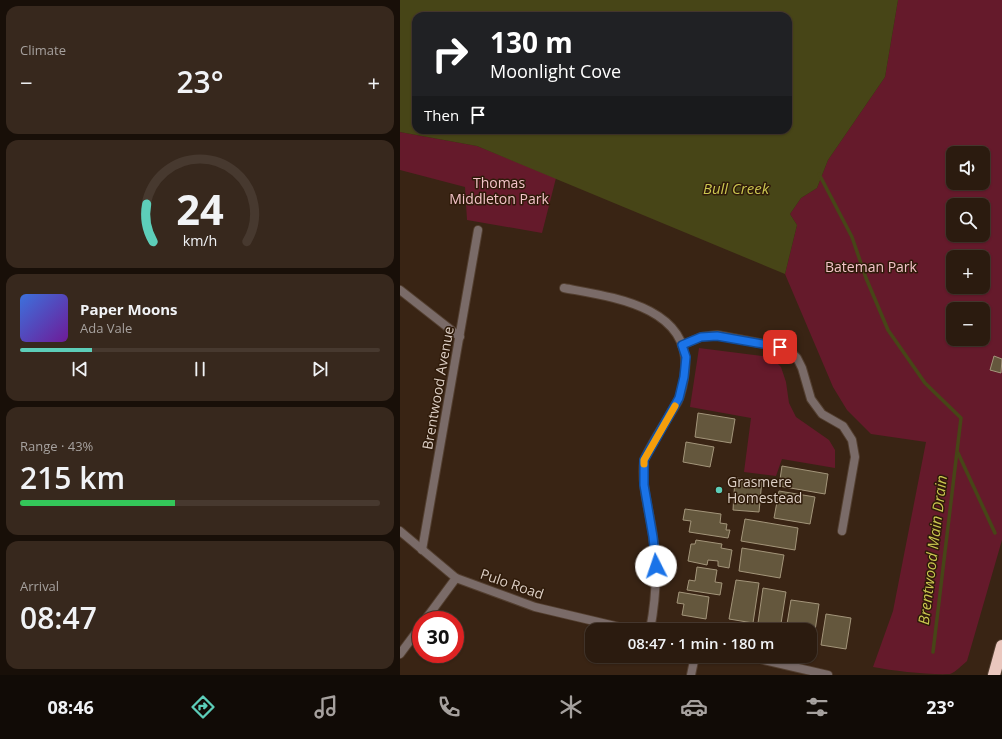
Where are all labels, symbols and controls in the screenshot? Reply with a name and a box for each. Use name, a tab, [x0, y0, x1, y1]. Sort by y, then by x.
text: 130 m	[490, 23, 573, 61]
icon: right	[424, 28, 476, 80]
text: Climate	[20, 41, 66, 59]
text: Moonlight Cove	[490, 59, 621, 83]
text: 23°	[176, 61, 224, 102]
text: −	[20, 67, 33, 97]
text: +	[367, 67, 380, 97]
icon: arrive	[467, 104, 489, 126]
text: Then	[424, 105, 459, 125]
map controls	[946, 146, 990, 346]
button: sound	[946, 146, 990, 190]
park label: Thomas Middleton Park	[449, 173, 549, 208]
water label: Bull Creek	[703, 178, 770, 198]
text: 24	[176, 180, 224, 236]
button: search	[946, 198, 990, 242]
text: km/h	[183, 230, 217, 249]
button: +	[946, 250, 990, 294]
park label: Bateman Park	[825, 257, 918, 276]
text: Paper Moons	[80, 299, 178, 319]
button: −	[946, 302, 990, 346]
text: Ada Vale	[80, 319, 132, 337]
street label: Brentwood Avenue	[417, 325, 458, 451]
pin	[763, 330, 797, 364]
icon: arrive	[769, 336, 791, 358]
icon: previous	[69, 358, 91, 380]
icon: pause	[189, 358, 211, 380]
icon: next	[309, 358, 331, 380]
text: Range · 43%	[20, 437, 93, 455]
text: 215 km	[20, 457, 125, 498]
place label: Grasmere Homestead	[727, 472, 802, 507]
water label: Brentwood Main Drain	[913, 474, 951, 626]
marker: Grasmere Homestead	[714, 485, 724, 495]
position arrow	[635, 545, 677, 587]
street label: Pulo Road	[478, 564, 546, 603]
text: Arrival	[20, 577, 59, 595]
text: 08:47	[20, 597, 97, 638]
speed limit sign: 30	[412, 611, 464, 663]
text: 08:47 · 1 min · 180 m	[628, 633, 774, 653]
icon: directions	[189, 693, 217, 721]
icon: music	[312, 693, 340, 721]
icon: phone	[435, 693, 463, 721]
icon: climate	[557, 693, 585, 721]
icon: car	[680, 693, 708, 721]
icon: filters	[803, 693, 831, 721]
text: 08:46	[47, 695, 94, 719]
text: 23°	[926, 695, 955, 719]

